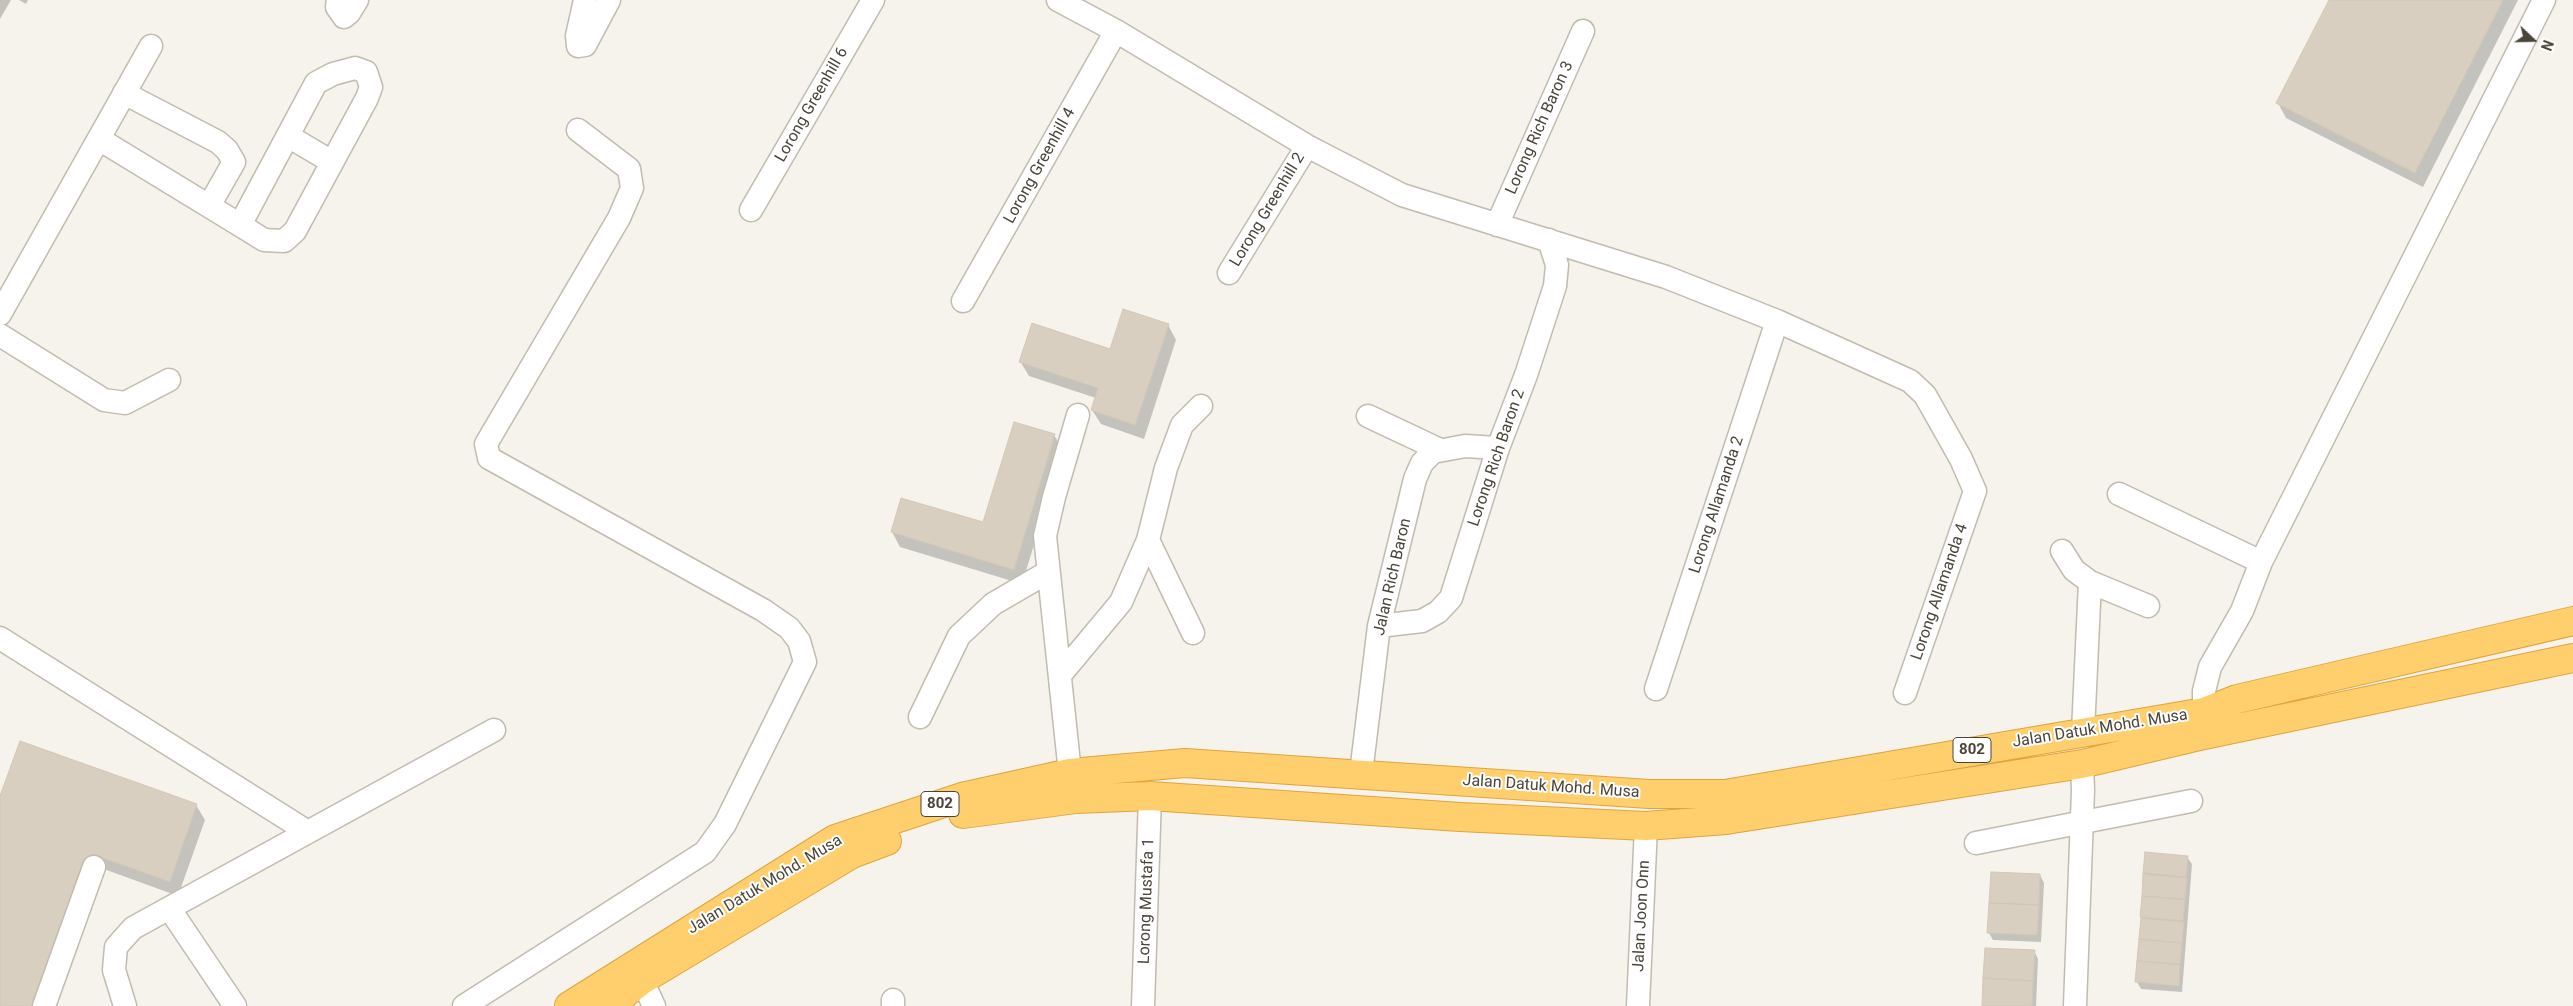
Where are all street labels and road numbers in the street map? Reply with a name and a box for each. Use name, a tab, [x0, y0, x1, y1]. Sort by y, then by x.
street label: Lorong Greenhill 6	[771, 44, 853, 166]
street label: Lorong Rich Baron 3	[1502, 58, 1578, 198]
street label: Lorong Greenhill 4	[1000, 105, 1080, 227]
street label: Lorong Greenhill 2	[1226, 150, 1310, 270]
street label: Lorong Rich Baron 2	[1465, 387, 1529, 529]
street label: Lorong Allamanda 2	[1686, 434, 1748, 576]
street label: Jalan Rich Baron	[1370, 517, 1416, 637]
street label: Lorong Allamanda 4	[1908, 521, 1972, 663]
street label: Jalan Datuk Mohd. Musa	[2011, 706, 2189, 752]
road number: 802	[1953, 738, 1991, 762]
street label: Jalan Datuk Mohd. Musa	[1462, 771, 1640, 803]
road number: 802	[921, 792, 959, 816]
street label: Jalan Datuk Mohd. Musa	[684, 831, 846, 939]
street label: Lorong Mustafa 1	[1135, 838, 1159, 964]
street label: Jalan Joon Onn	[1629, 860, 1655, 972]

